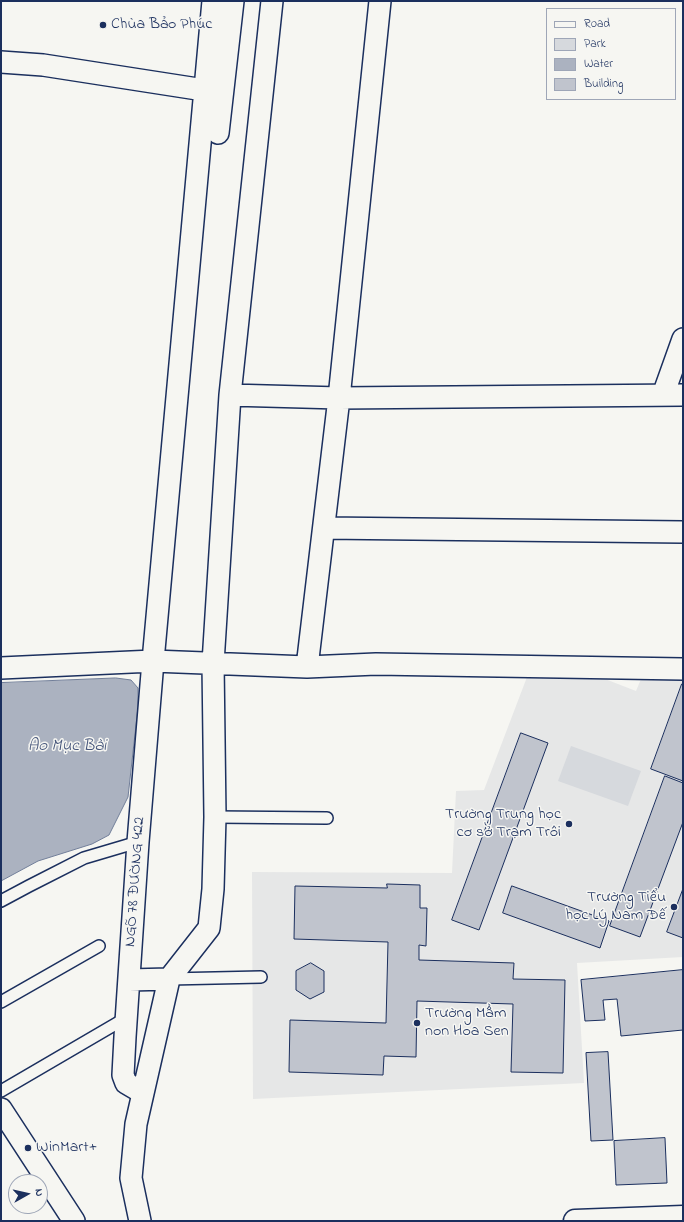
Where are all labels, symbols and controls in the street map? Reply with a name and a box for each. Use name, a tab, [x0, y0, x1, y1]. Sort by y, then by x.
legend	[546, 8, 676, 100]
place label: Chùa Bảo Phúc	[111, 15, 212, 35]
text: Road	[584, 15, 610, 33]
marker: Chùa Bảo Phúc	[98, 20, 108, 30]
text: Park	[584, 35, 606, 53]
text: Water	[584, 55, 613, 73]
text: Building	[584, 75, 623, 93]
water label: Ao Mục Bài	[28, 737, 106, 757]
place label: Trường Trung học cơ sở Trạm Trôi	[445, 805, 561, 843]
street label: NGÕ 78 ĐƯỜNG 422	[122, 816, 150, 948]
marker: Trường Trung học cơ sở Trạm Trôi	[564, 819, 574, 829]
place label: Trường Tiểu học Lý Nam Đế	[565, 888, 666, 926]
marker: Trường Tiểu học Lý Nam Đế	[669, 902, 679, 912]
place label: Trường Mầm non Hoa Sen	[425, 1004, 509, 1042]
marker: Trường Mầm non Hoa Sen	[412, 1018, 422, 1028]
place label: WinMart+	[36, 1138, 97, 1158]
marker: WinMart+	[23, 1143, 33, 1153]
north arrow	[8, 1174, 48, 1214]
text: N	[30, 1188, 47, 1197]

